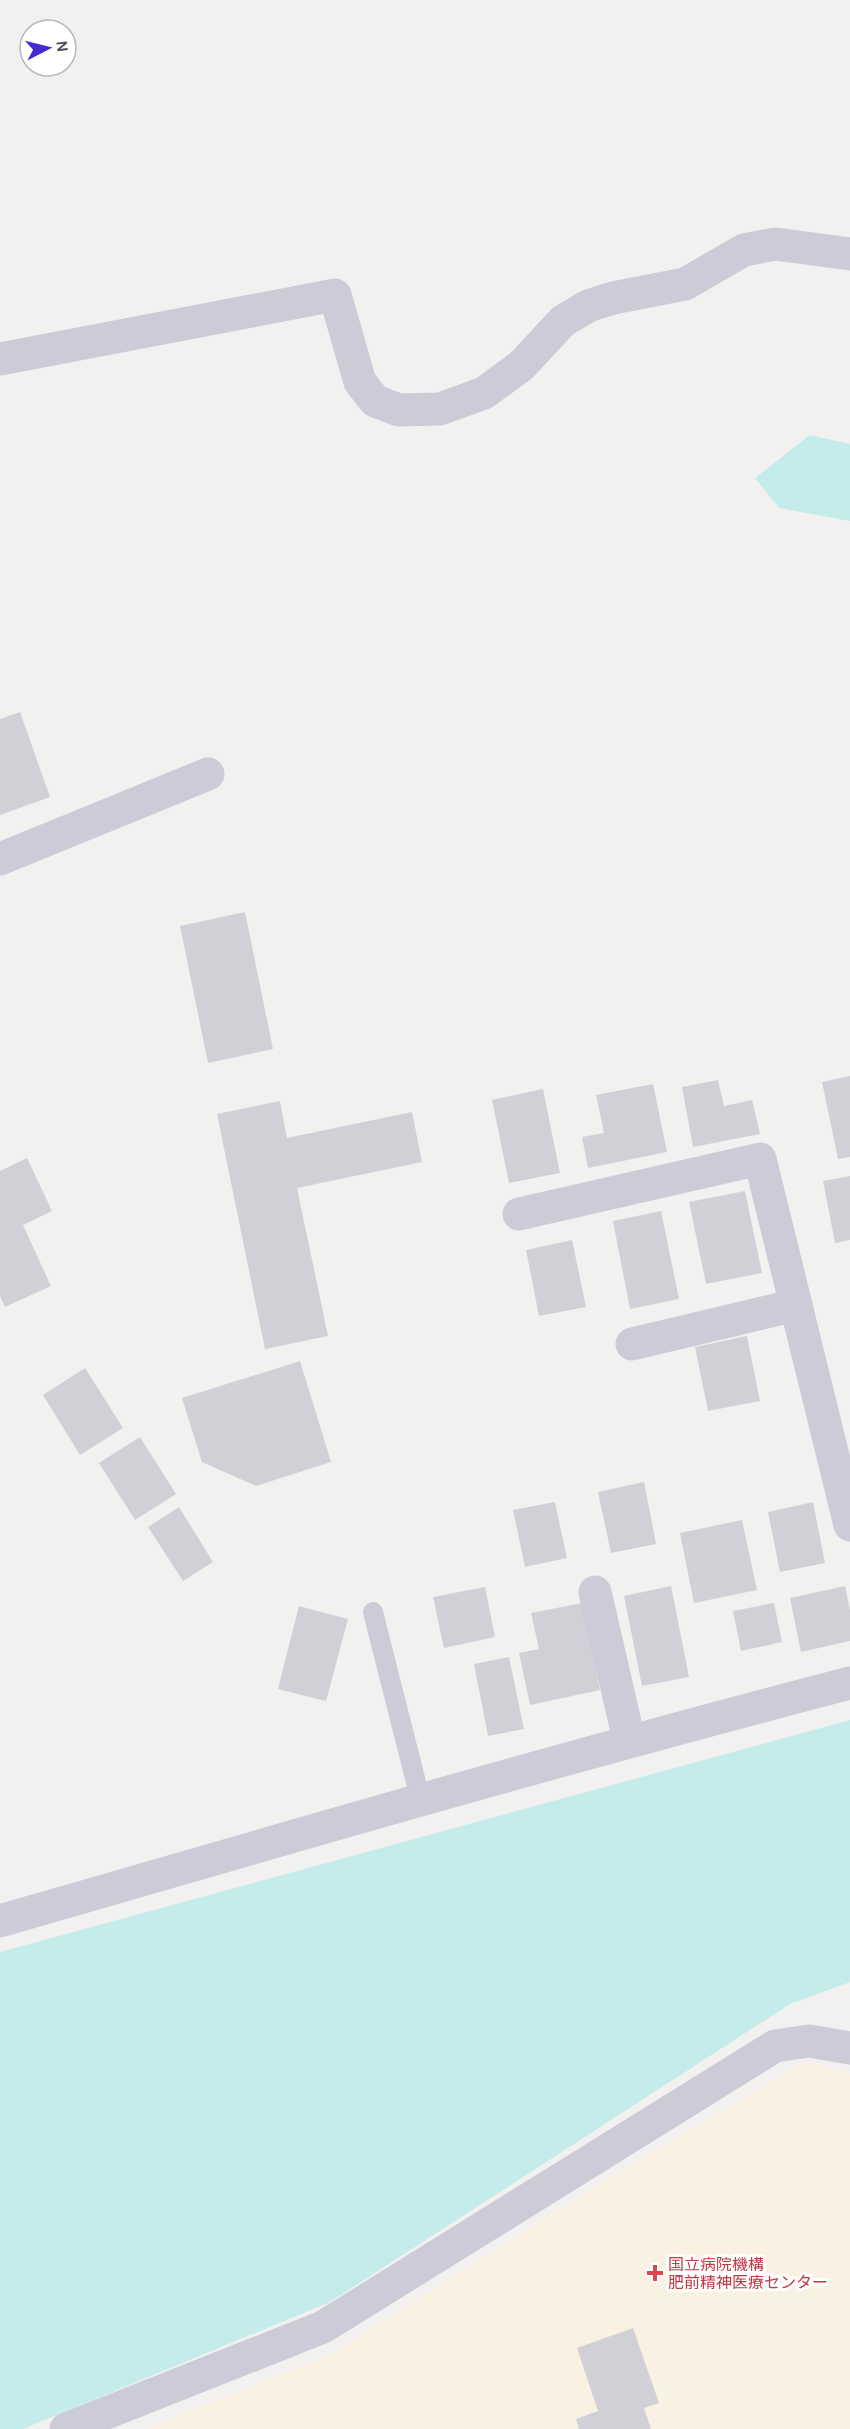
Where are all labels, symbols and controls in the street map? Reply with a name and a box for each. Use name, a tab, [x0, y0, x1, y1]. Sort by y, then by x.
north arrow	[18, 18, 78, 78]
text: N	[52, 39, 73, 53]
place label: 国立病院機構 肥前精神医療センター	[668, 2255, 828, 2292]
marker: 国立病院機構 肥前精神医療センター	[646, 2264, 664, 2282]

